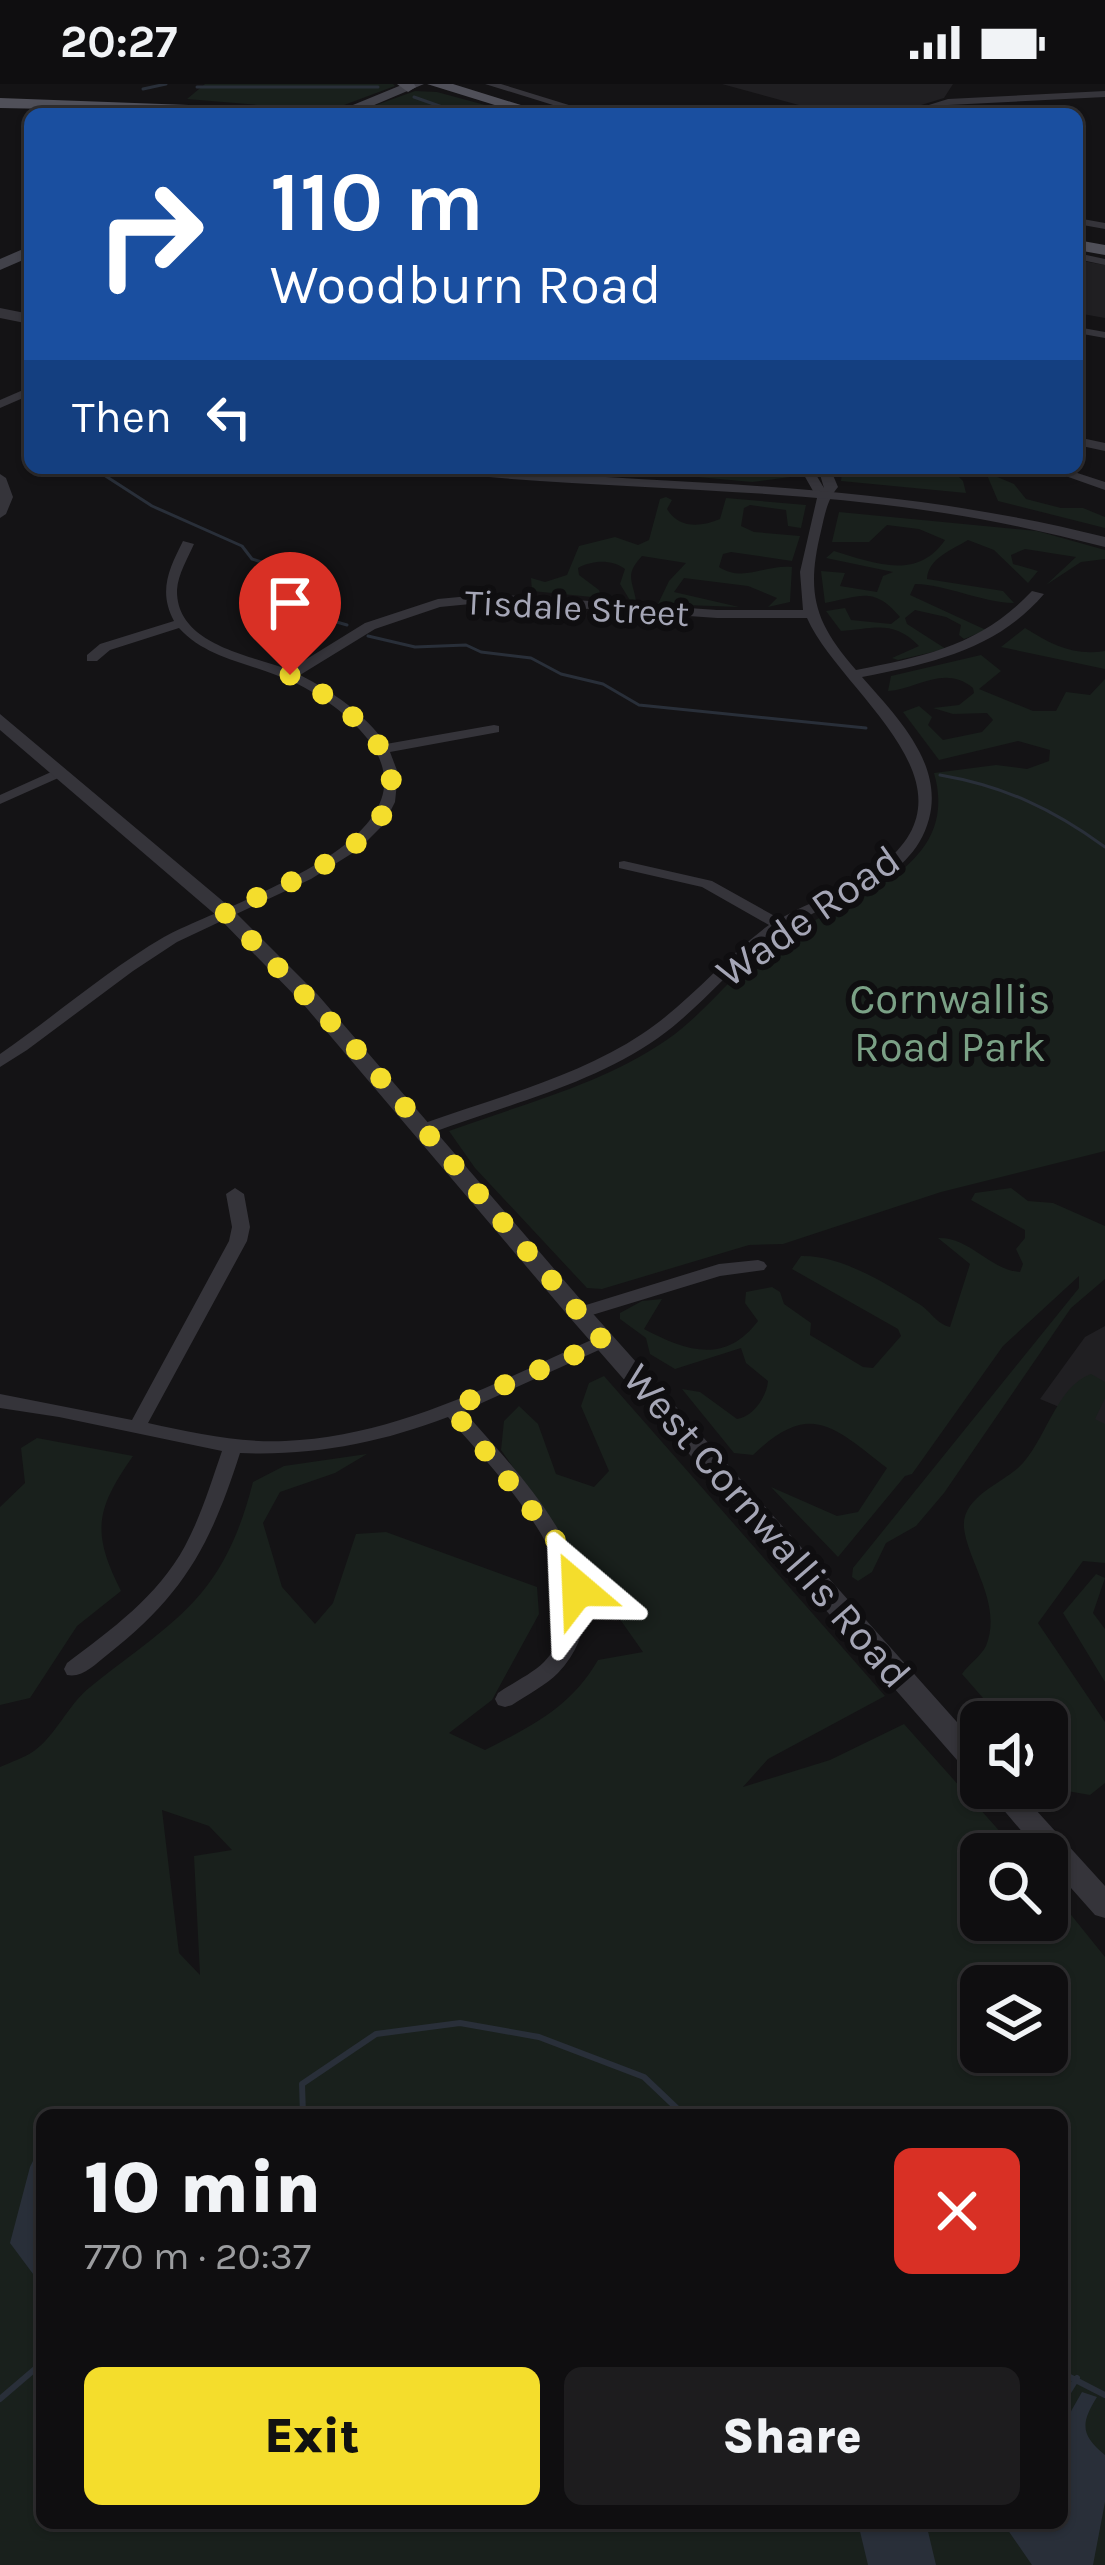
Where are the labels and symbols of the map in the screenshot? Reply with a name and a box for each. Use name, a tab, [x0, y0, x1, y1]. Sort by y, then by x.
pin	[239, 552, 341, 675]
street label: Tisdale Street	[464, 581, 690, 635]
street label: Wade Road	[707, 835, 909, 997]
park label: Cornwallis Road Park	[850, 974, 1050, 1072]
street label: West Cornwallis Road	[613, 1354, 921, 1698]
position arrow	[515, 1526, 641, 1652]

